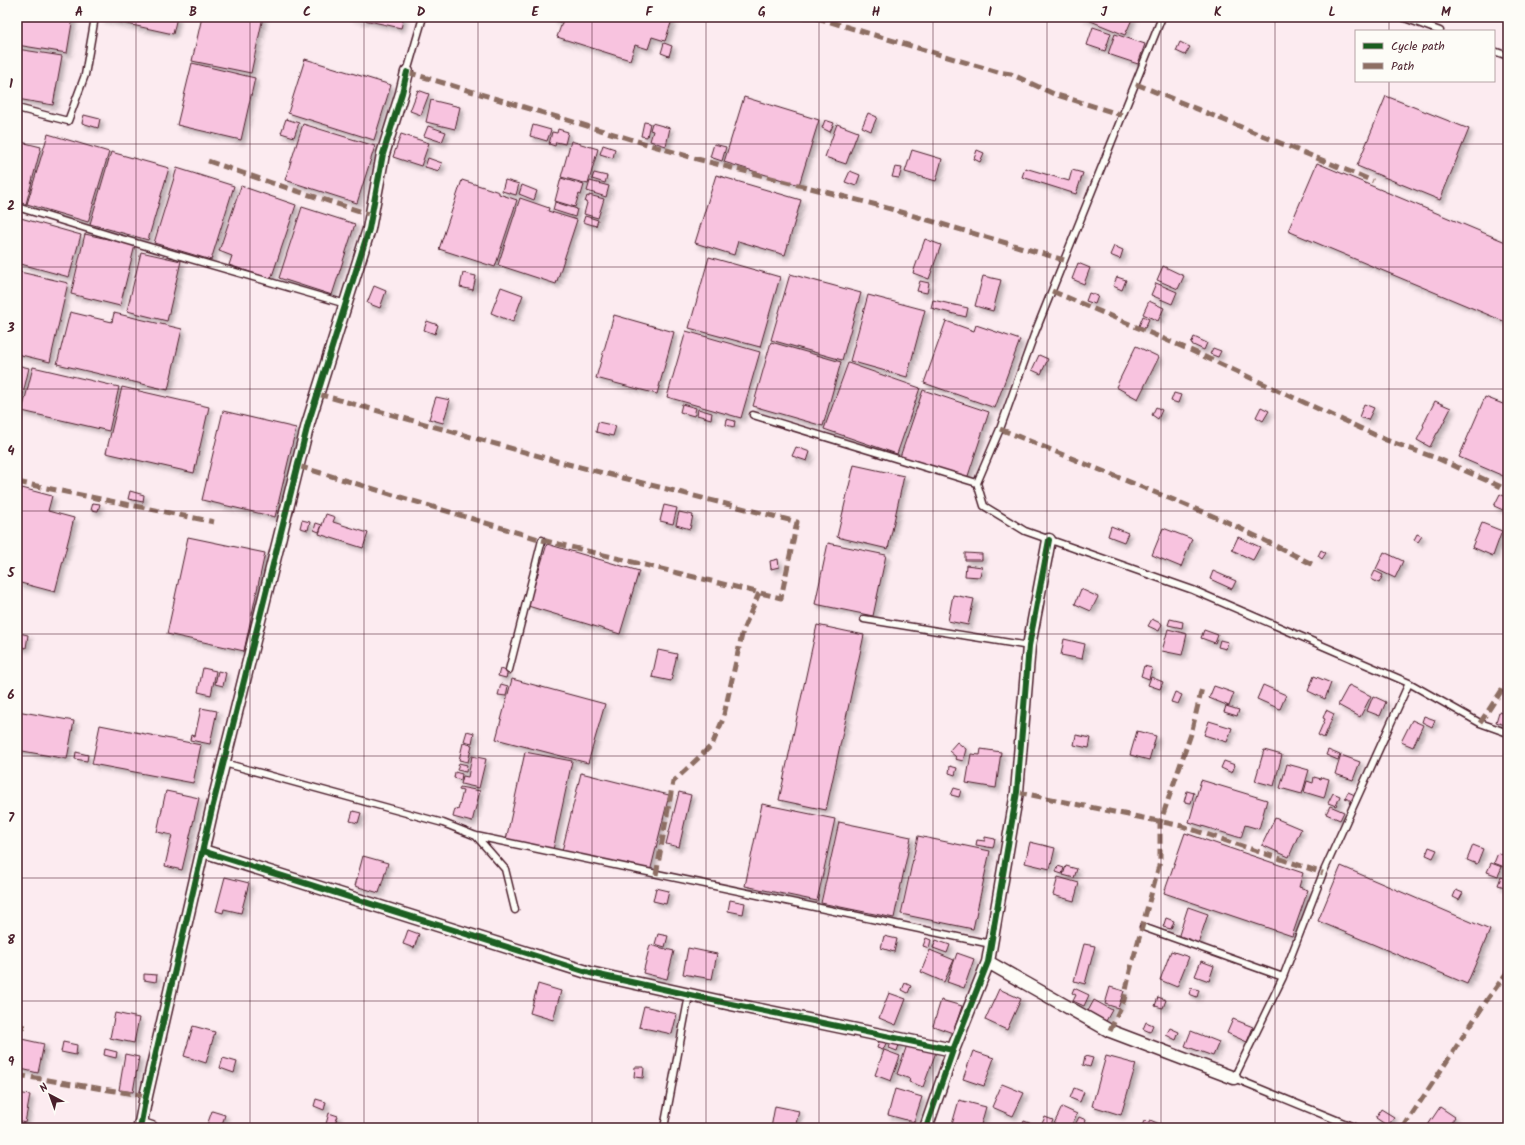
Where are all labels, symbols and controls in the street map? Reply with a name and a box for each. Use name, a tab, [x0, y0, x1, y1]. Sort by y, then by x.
text: A	[75, 2, 83, 23]
text: B	[189, 2, 197, 23]
text: C	[303, 2, 311, 23]
text: D	[417, 2, 426, 23]
text: E	[531, 2, 539, 23]
text: F	[645, 2, 653, 23]
text: G	[758, 2, 766, 23]
text: H	[872, 2, 881, 23]
text: I	[988, 2, 992, 23]
text: J	[1101, 2, 1108, 23]
text: K	[1214, 2, 1222, 23]
text: L	[1328, 2, 1336, 23]
text: M	[1441, 2, 1451, 23]
legend	[1355, 30, 1495, 82]
text: Cycle path	[1391, 37, 1445, 56]
text: Path	[1391, 57, 1414, 76]
text: 1	[9, 74, 13, 95]
text: 2	[7, 196, 15, 217]
text: 3	[6, 318, 15, 339]
text: 4	[7, 441, 15, 462]
text: 5	[7, 563, 16, 584]
text: 6	[7, 685, 15, 706]
text: 7	[8, 808, 15, 829]
text: 8	[7, 930, 15, 951]
text: 9	[8, 1052, 15, 1073]
north arrow	[30, 1075, 70, 1115]
text: N	[36, 1079, 53, 1097]

